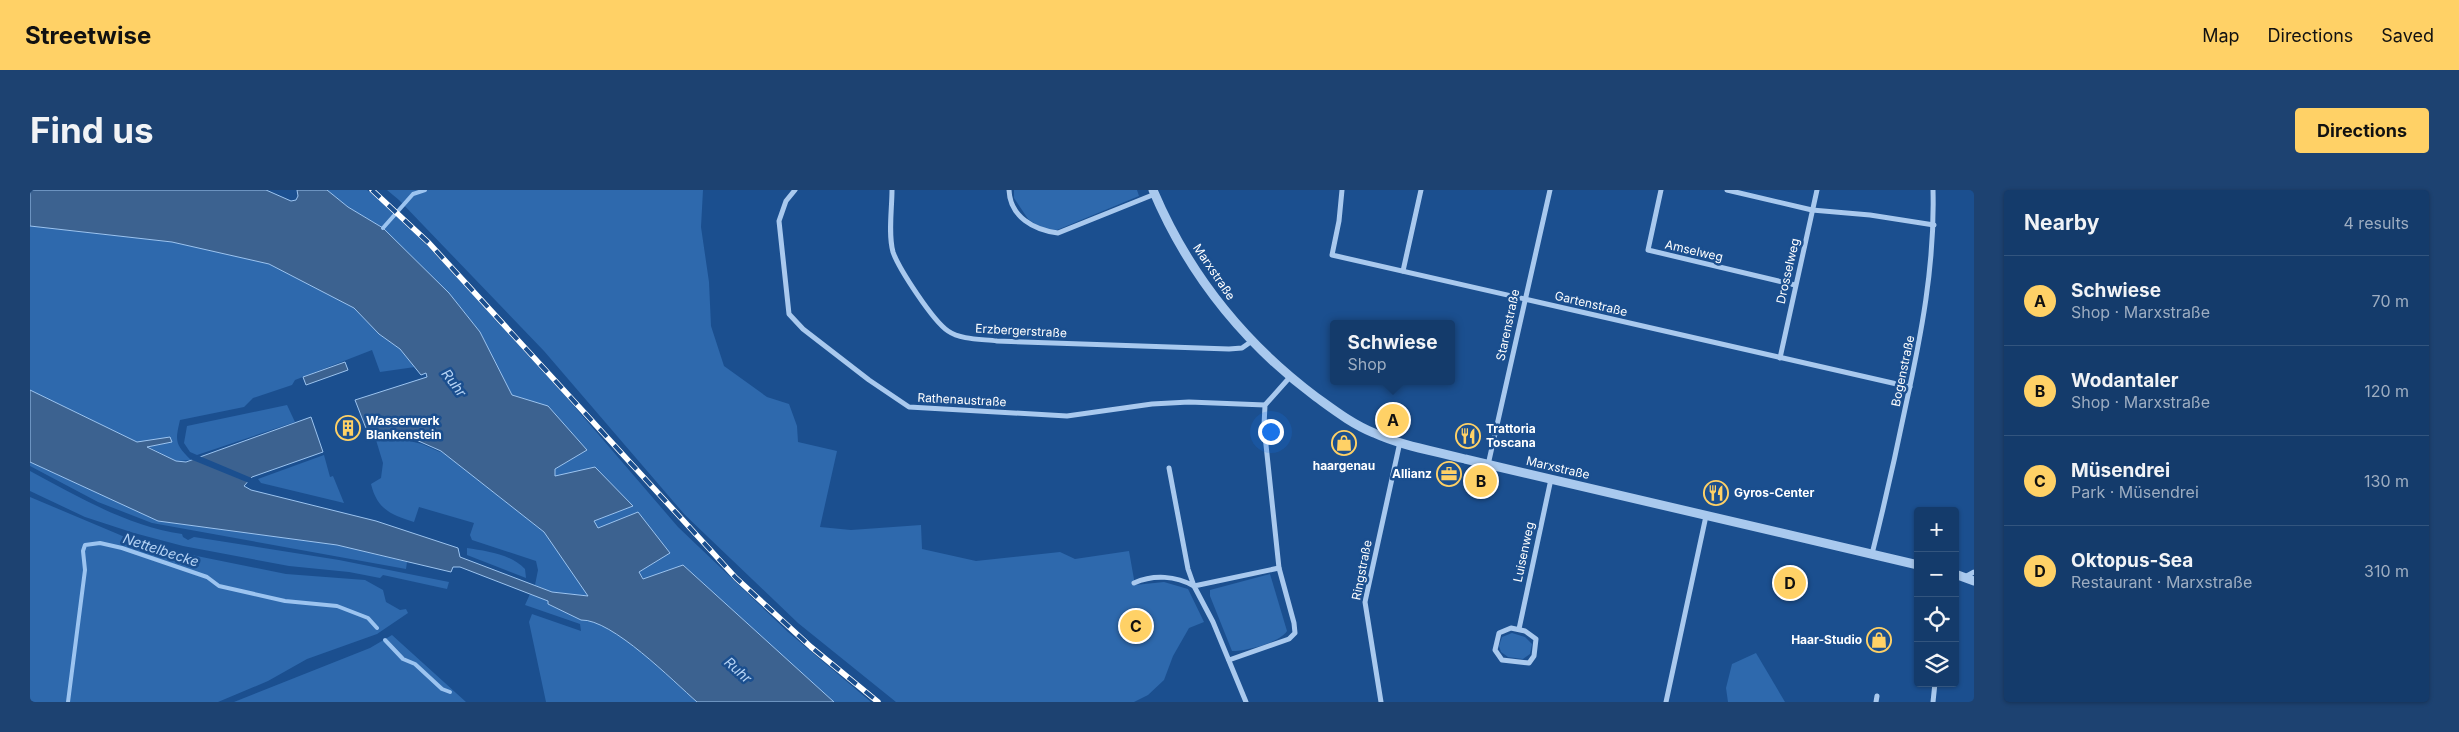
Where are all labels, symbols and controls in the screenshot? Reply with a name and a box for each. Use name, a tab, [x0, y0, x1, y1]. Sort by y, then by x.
text: Streetwise	[25, 21, 151, 50]
text: Map	[2202, 25, 2240, 46]
text: Directions	[2268, 25, 2353, 46]
text: Saved	[2381, 25, 2434, 46]
button: Directions	[2295, 108, 2429, 153]
text: Find us	[30, 109, 154, 151]
text: Nearby	[2024, 210, 2099, 235]
text: 4 results	[2344, 213, 2409, 233]
street label: Amselweg	[1664, 237, 1725, 264]
street label: Drosselweg	[1773, 237, 1802, 305]
street label: Marxstraße	[1190, 241, 1239, 303]
text: Schwiese	[2071, 279, 2161, 302]
street label: Starenstraße	[1493, 288, 1522, 362]
street label: Gartenstraße	[1553, 288, 1629, 319]
text: A	[2034, 291, 2046, 311]
text: 70 m	[2372, 291, 2409, 311]
text: Shop · Marxstraße	[2071, 302, 2210, 322]
popup	[1330, 320, 1455, 385]
street label: Erzbergerstraße	[975, 321, 1067, 340]
text: Schwiese	[1347, 331, 1438, 354]
street label: Bogenstraße	[1888, 334, 1917, 408]
text: Shop	[1347, 354, 1387, 374]
water label: Ruhr	[438, 365, 471, 401]
text: Wodantaler	[2071, 369, 2179, 392]
text: B	[2035, 381, 2045, 401]
text: 120 m	[2364, 381, 2409, 401]
street label: Rathenaustraße	[917, 390, 1007, 409]
text: Shop · Marxstraße	[2071, 392, 2210, 412]
pin: A	[1377, 401, 1409, 439]
place label: Wasserwerk Blankenstein	[366, 413, 442, 442]
building icon: Wasserwerk Blankenstein	[335, 415, 361, 441]
your location	[1258, 419, 1284, 445]
place label: Trattoria Toscana	[1486, 421, 1536, 450]
restaurant icon: Trattoria Toscana	[1455, 423, 1481, 449]
shop icon: haargenau	[1331, 430, 1357, 456]
street label: Marxstraße	[1525, 453, 1591, 482]
place label: haargenau	[1313, 458, 1375, 473]
text: Müsendrei	[2071, 459, 2170, 482]
office icon: Allianz	[1436, 461, 1462, 487]
pin: B	[1465, 462, 1497, 500]
place label: Allianz	[1392, 466, 1432, 481]
text: C	[2034, 471, 2046, 491]
text: 130 m	[2364, 471, 2409, 491]
restaurant icon: Gyros-Center	[1703, 480, 1729, 506]
text: Park · Müsendrei	[2071, 482, 2199, 502]
place label: Gyros-Center	[1734, 485, 1814, 500]
map controls	[1914, 507, 1959, 687]
button: +	[1914, 507, 1959, 552]
street label: Luisenweg	[1510, 520, 1537, 583]
water label: Nettelbecke	[121, 529, 201, 570]
street label: Ringstraße	[1348, 539, 1375, 601]
text: Oktopus-Sea	[2071, 549, 2193, 572]
button: −	[1914, 552, 1959, 597]
text: D	[2034, 561, 2046, 581]
text: 310 m	[2364, 561, 2409, 581]
pin: D	[1774, 564, 1806, 602]
text: Restaurant · Marxstraße	[2071, 572, 2252, 592]
button: locate	[1914, 597, 1959, 642]
pin: C	[1120, 607, 1152, 645]
shop icon: Haar-Studio	[1866, 627, 1892, 653]
place label: Haar-Studio	[1791, 632, 1862, 647]
button: layers	[1914, 642, 1959, 687]
water label: Ruhr	[721, 653, 756, 687]

